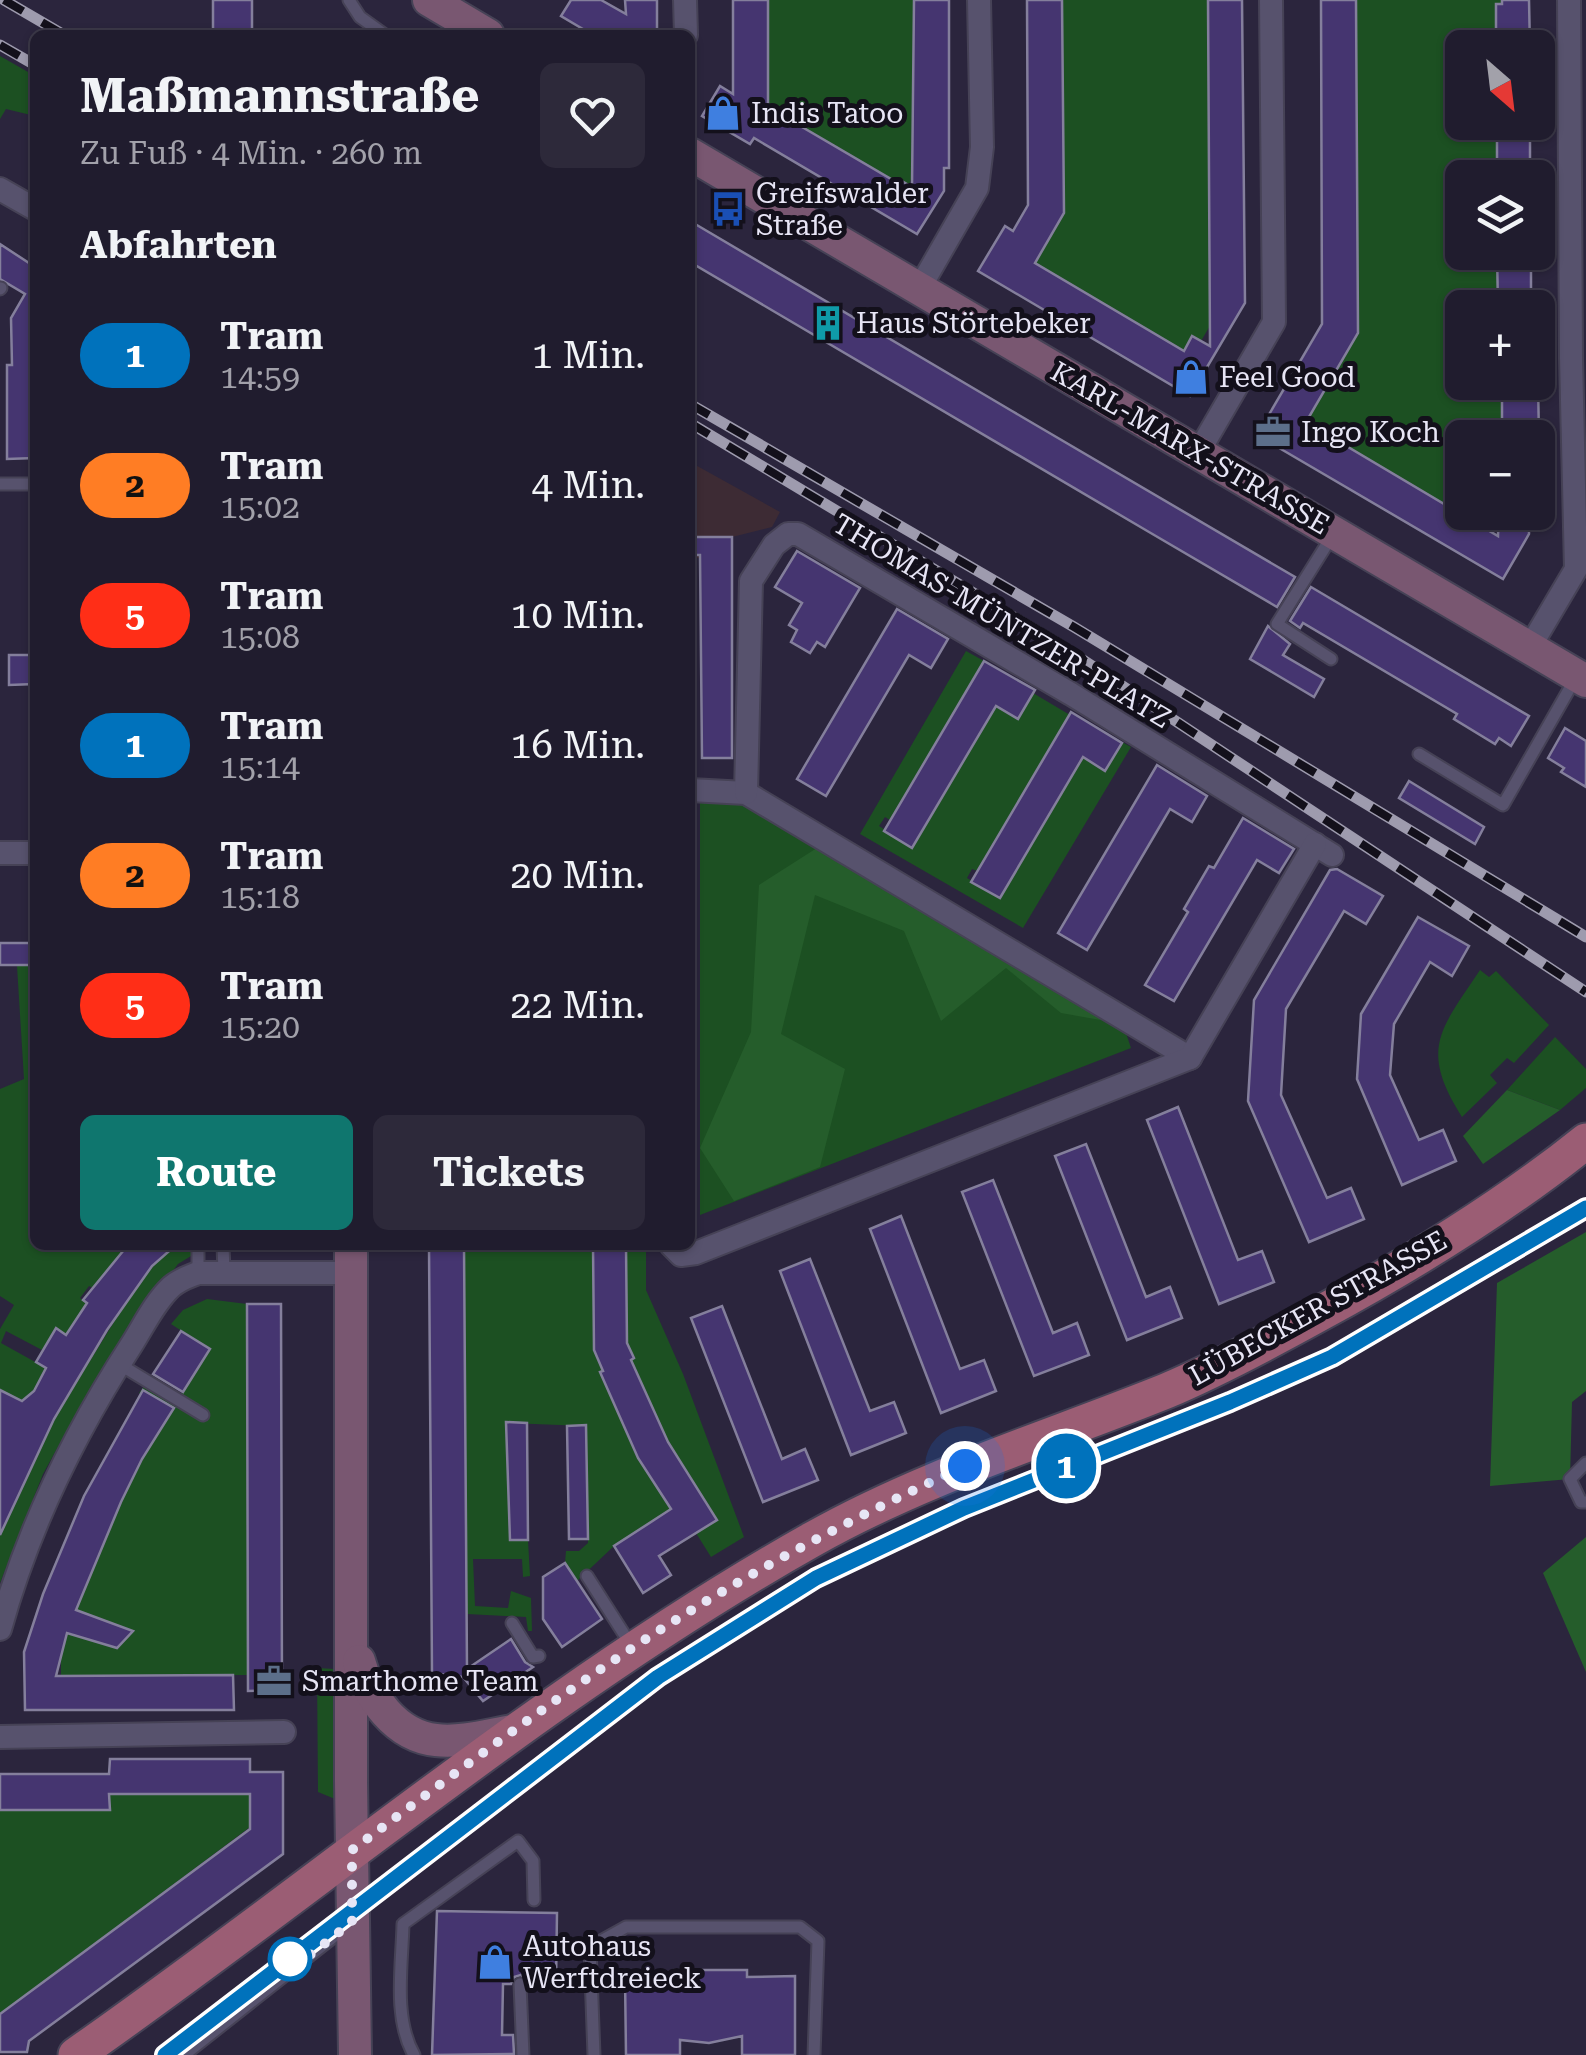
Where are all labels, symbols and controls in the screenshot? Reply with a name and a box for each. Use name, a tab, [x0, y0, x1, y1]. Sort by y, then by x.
north arrow	[1445, 30, 1555, 140]
map controls	[1445, 30, 1555, 530]
button: heart	[540, 63, 645, 168]
text: Maßmannstraße	[80, 68, 480, 124]
shop icon: Indis Tatoo	[704, 94, 742, 132]
place label: Indis Tatoo	[751, 97, 903, 130]
text: Zu Fuß · 4 Min. · 260 m	[80, 134, 422, 172]
button: layers	[1445, 160, 1555, 270]
place label: Greifswalder Straße	[756, 177, 929, 242]
bus stop icon: Greifswalder Straße	[709, 190, 747, 228]
text: Abfahrten	[80, 223, 277, 267]
button: +	[1445, 290, 1555, 400]
building icon: Haus Störtebeker	[809, 304, 847, 342]
place label: Haus Störtebeker	[856, 307, 1091, 340]
text: Tram	[220, 314, 323, 358]
text: 1 Min.	[531, 333, 645, 377]
text: 1	[125, 335, 145, 376]
street label: KARL-MARX-STRASSE	[1045, 355, 1335, 541]
text: 14:59	[220, 358, 300, 396]
shop icon: Feel Good	[1172, 358, 1210, 396]
place label: Feel Good	[1219, 361, 1356, 394]
office icon: Ingo Koch	[1254, 413, 1292, 451]
place label: Ingo Koch	[1301, 416, 1440, 449]
button: −	[1445, 420, 1555, 530]
text: Tram	[220, 444, 323, 488]
text: 4 Min.	[531, 463, 645, 507]
text: 2	[125, 465, 145, 506]
text: 15:02	[220, 488, 300, 526]
street label: THOMAS-MÜNTZER-PLATZ	[827, 506, 1177, 735]
text: Tram	[220, 574, 323, 618]
text: 10 Min.	[510, 593, 645, 637]
text: 5	[125, 595, 145, 636]
text: 15:08	[220, 618, 300, 656]
text: Tram	[220, 704, 323, 748]
text: 16 Min.	[510, 723, 645, 767]
text: 1	[125, 725, 145, 766]
text: 15:14	[220, 748, 300, 786]
text: Tram	[220, 834, 323, 878]
text: 20 Min.	[510, 853, 645, 897]
text: 2	[125, 855, 145, 896]
text: 15:18	[220, 878, 300, 916]
text: Tram	[220, 964, 323, 1008]
text: 22 Min.	[510, 983, 645, 1027]
text: 5	[125, 985, 145, 1026]
text: 15:20	[220, 1008, 300, 1046]
button: Route	[80, 1115, 353, 1230]
button: Tickets	[373, 1115, 645, 1230]
street label: LÜBECKER STRASSE	[1183, 1223, 1452, 1392]
line badge: 1	[1034, 1434, 1098, 1498]
your location	[940, 1441, 990, 1491]
text: 1	[1056, 1446, 1076, 1487]
office icon: Smarthome Team	[255, 1662, 293, 1700]
place label: Smarthome Team	[302, 1665, 539, 1698]
place label: Autohaus Werftdreieck	[523, 1930, 701, 1995]
unlabelled marker	[269, 1938, 311, 1980]
shop icon: Autohaus Werftdreieck	[476, 1943, 514, 1981]

